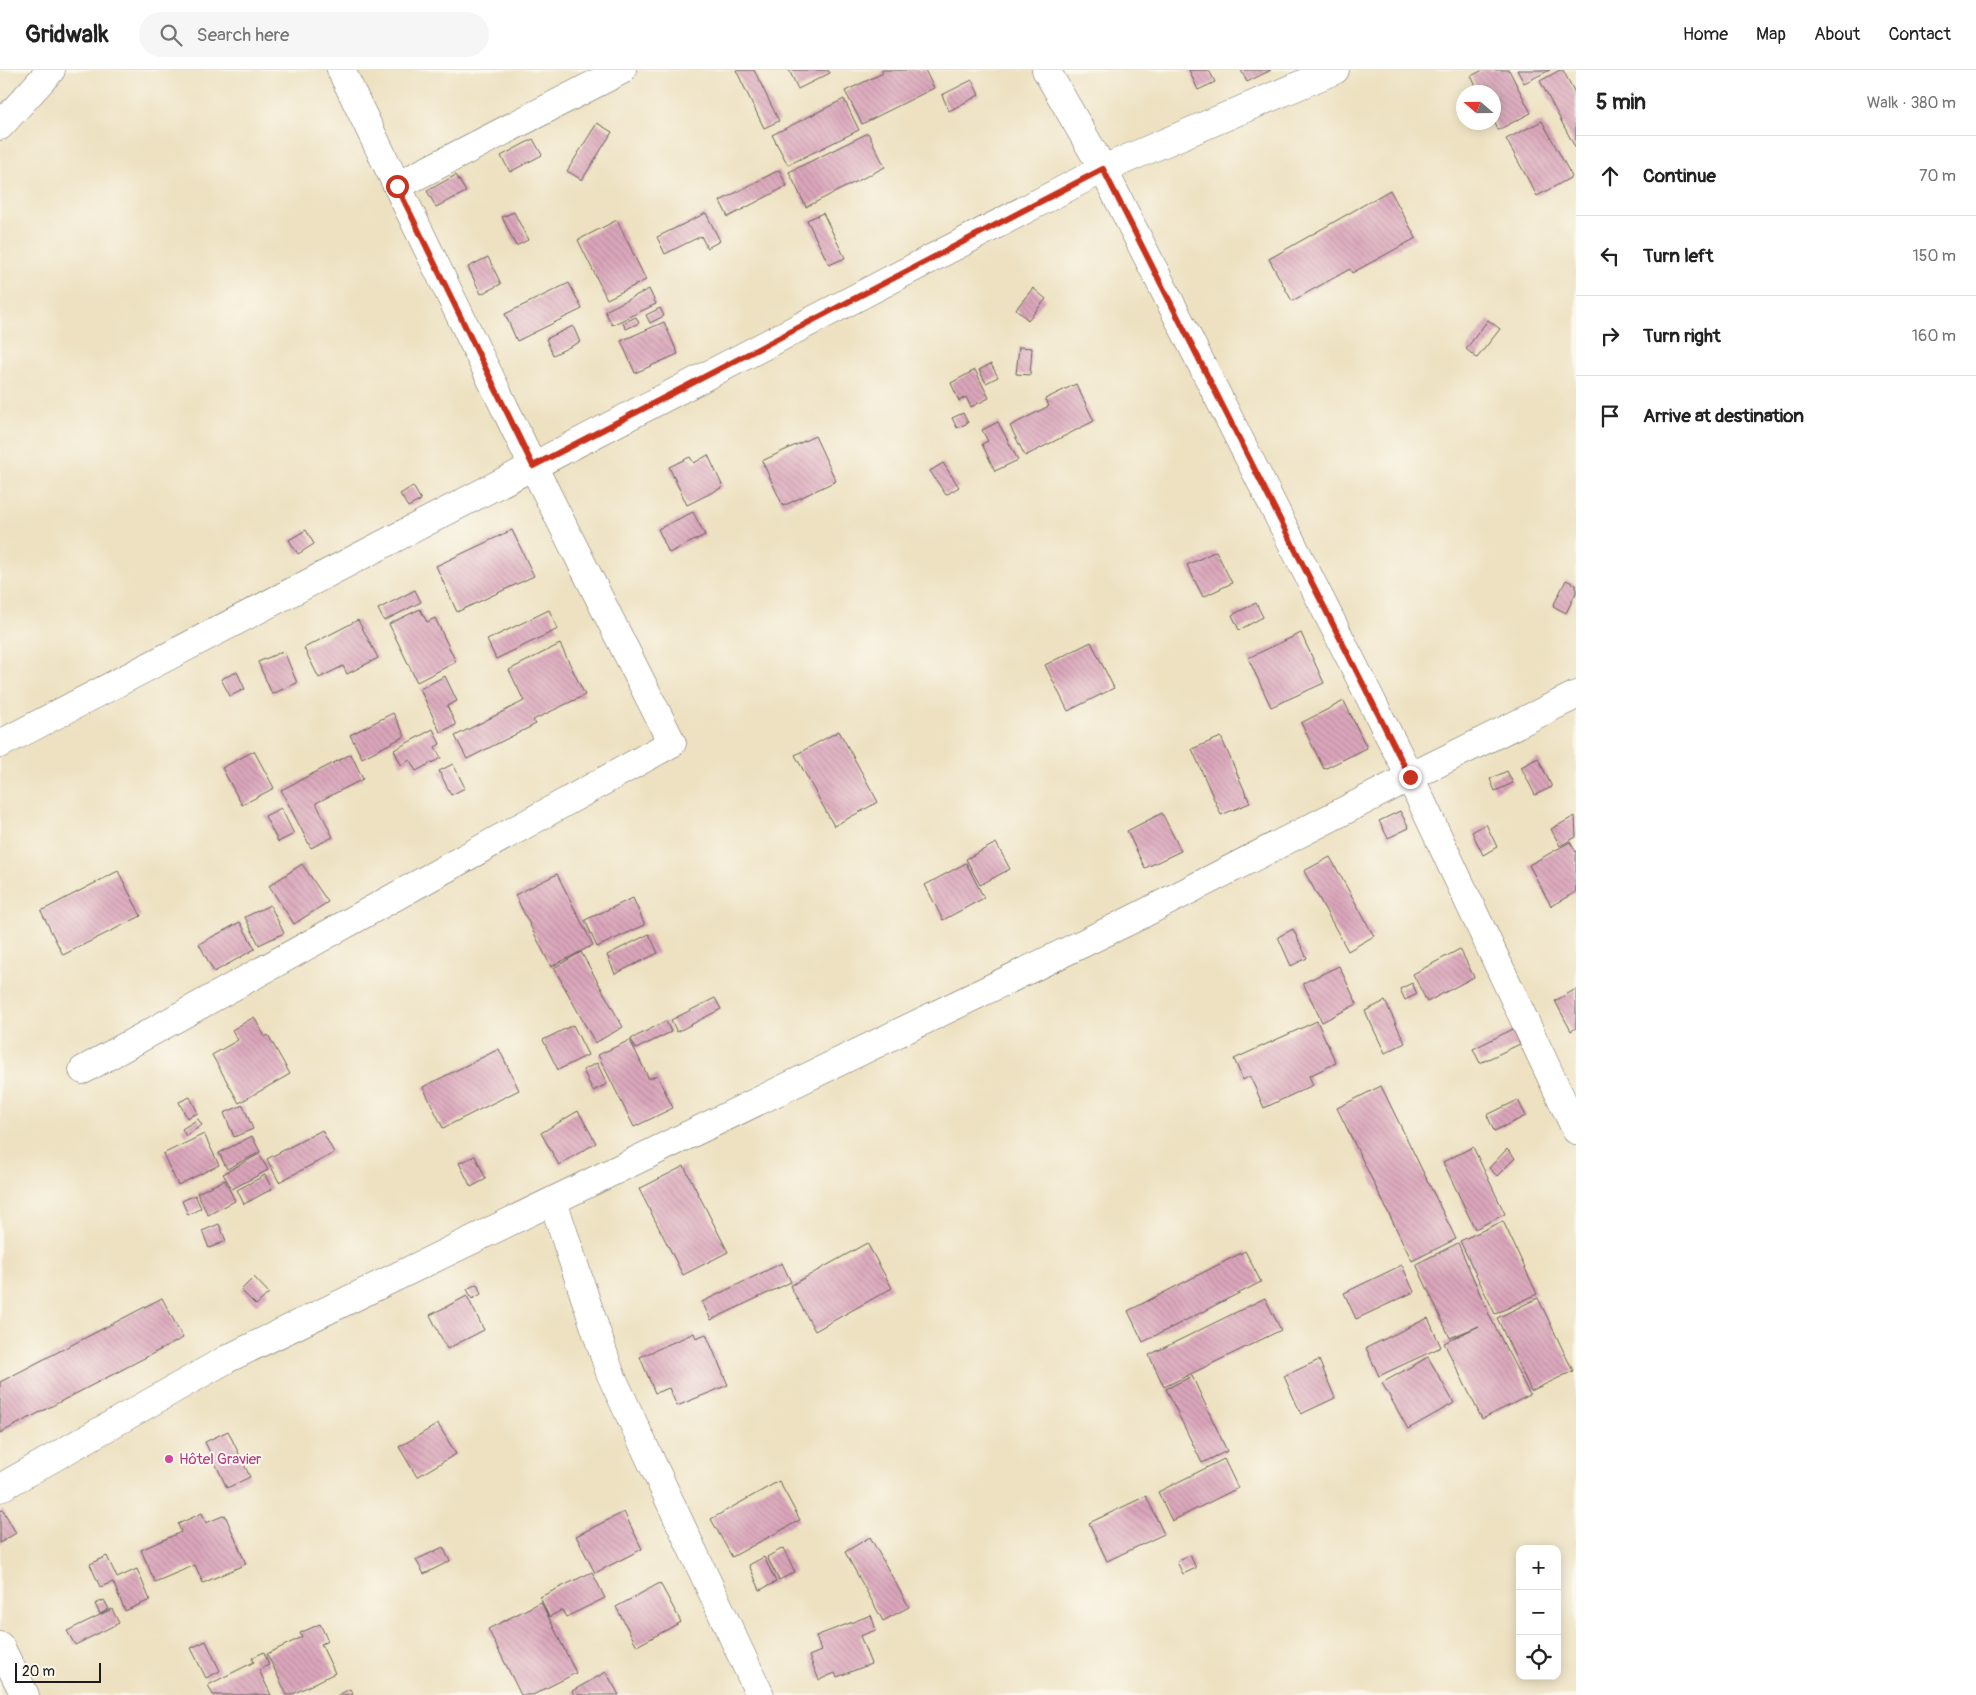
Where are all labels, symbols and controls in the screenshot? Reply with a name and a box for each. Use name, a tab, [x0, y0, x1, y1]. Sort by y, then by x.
search box	[139, 12, 489, 57]
text: Gridwalk	[25, 20, 109, 49]
icon: search	[157, 21, 185, 49]
text: Search here	[197, 23, 289, 47]
text: Home	[1683, 23, 1728, 46]
text: Map	[1756, 23, 1786, 46]
text: About	[1814, 23, 1860, 46]
text: Contact	[1888, 23, 1951, 46]
north arrow	[1456, 85, 1501, 130]
text: 5 min	[1596, 89, 1646, 116]
text: Walk · 380 m	[1867, 93, 1956, 113]
icon: ahead	[1596, 162, 1624, 190]
text: Continue	[1643, 164, 1716, 188]
text: 70 m	[1919, 166, 1956, 186]
route start	[386, 175, 409, 198]
icon: left	[1596, 242, 1624, 270]
text: Turn left	[1643, 244, 1713, 268]
text: 150 m	[1912, 246, 1956, 266]
icon: right	[1596, 322, 1624, 350]
text: Turn right	[1643, 324, 1721, 348]
text: 160 m	[1912, 326, 1956, 346]
icon: arrive	[1596, 402, 1624, 430]
text: Arrive at destination	[1643, 404, 1804, 428]
route end	[1399, 766, 1422, 789]
place label: Hôtel Gravier	[179, 1450, 262, 1469]
marker: Hôtel Gravier	[163, 1453, 175, 1465]
map controls	[1516, 1545, 1561, 1680]
button: +	[1516, 1545, 1561, 1590]
button: −	[1516, 1590, 1561, 1635]
button: locate	[1516, 1635, 1561, 1680]
scale bar	[15, 1660, 101, 1683]
text: 20 m	[22, 1663, 55, 1680]

